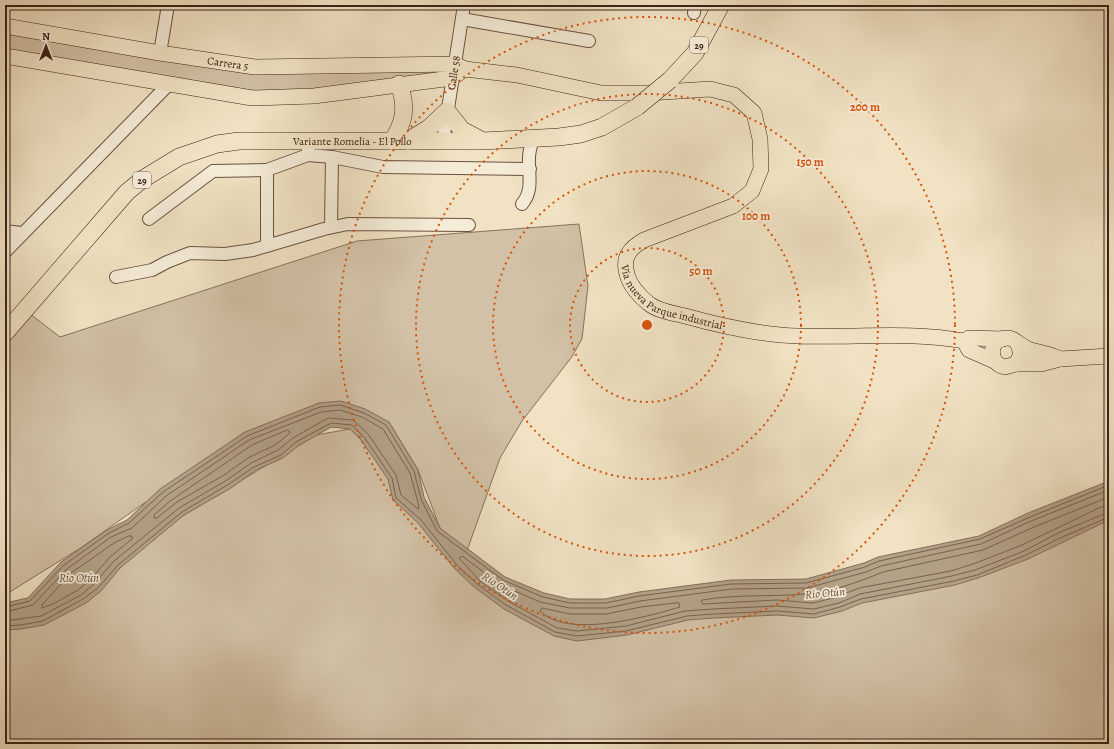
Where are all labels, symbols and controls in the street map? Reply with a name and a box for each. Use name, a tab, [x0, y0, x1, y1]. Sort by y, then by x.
north arrow	[26, 26, 66, 66]
text: N	[42, 29, 50, 44]
road number: 29	[690, 37, 708, 53]
street label: Carrera 5	[206, 53, 250, 73]
street label: Calle 58	[443, 55, 464, 91]
text: 200 m	[850, 99, 880, 115]
street label: Variante Romelia - El Pollo	[292, 134, 412, 149]
text: 150 m	[796, 154, 824, 170]
road number: 29	[133, 172, 151, 188]
text: 100 m	[742, 208, 770, 224]
street label: Vía nueva Parque industrial	[618, 263, 724, 333]
text: 50 m	[689, 263, 713, 279]
centre of rings	[640, 318, 654, 332]
water label: Río Otún	[479, 568, 521, 604]
water label: Río Otún	[59, 570, 99, 586]
water label: Río Otún	[804, 583, 846, 603]

